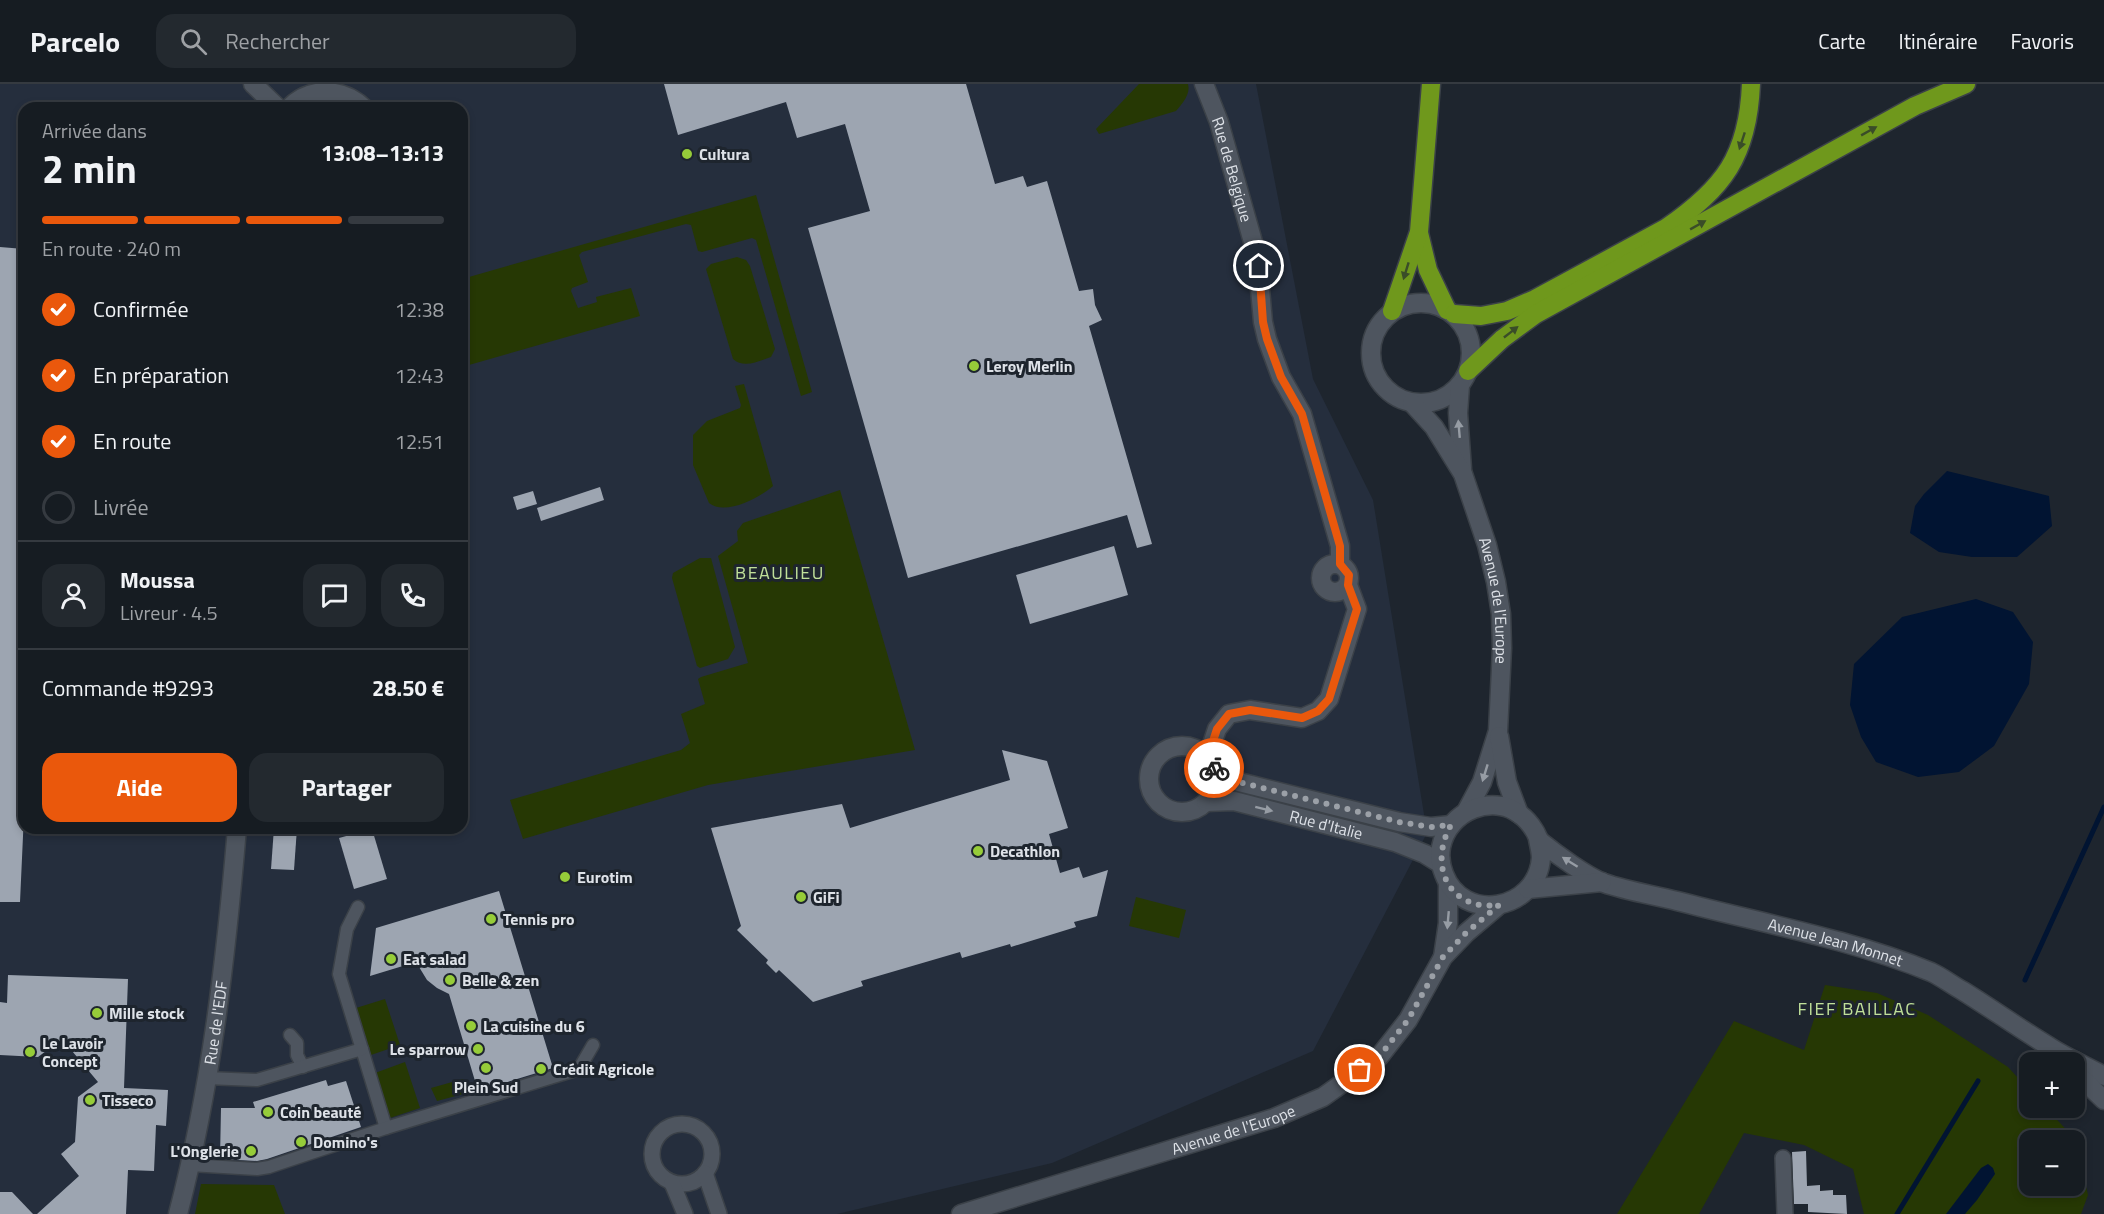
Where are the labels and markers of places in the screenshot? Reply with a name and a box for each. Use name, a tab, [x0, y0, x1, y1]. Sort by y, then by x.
place label: Cultura	[699, 142, 750, 166]
marker: Cultura	[680, 147, 694, 161]
pin	[1233, 240, 1284, 291]
place label: Leroy Merlin	[986, 354, 1073, 378]
marker: Leroy Merlin	[967, 359, 981, 373]
place label: Decathlon	[990, 839, 1060, 863]
marker: Decathlon	[971, 844, 985, 858]
place label: Eurotim	[577, 865, 633, 889]
marker: Eurotim	[558, 870, 572, 884]
place label: GiFi	[813, 885, 840, 909]
marker: GiFi	[794, 890, 808, 904]
place label: Tennis pro	[503, 907, 575, 931]
marker: Tennis pro	[484, 912, 498, 926]
place label: Eat salad	[403, 947, 466, 971]
marker: Eat salad	[384, 952, 398, 966]
place label: Belle & zen	[462, 968, 539, 992]
marker: Belle & zen	[443, 973, 457, 987]
place label: Mille stock	[109, 1001, 185, 1025]
marker: Mille stock	[90, 1006, 104, 1020]
place label: La cuisine du 6	[483, 1014, 585, 1038]
marker: La cuisine du 6	[464, 1019, 478, 1033]
place label: Le Lavoir Concept	[42, 1031, 103, 1073]
place label: Le sparrow	[390, 1037, 466, 1061]
marker: Le sparrow	[471, 1042, 485, 1056]
pin	[1334, 1044, 1385, 1095]
marker: Le Lavoir Concept	[23, 1045, 37, 1059]
place label: Crédit Agricole	[553, 1057, 654, 1081]
marker: Plein Sud	[479, 1061, 493, 1075]
marker: Crédit Agricole	[534, 1062, 548, 1076]
place label: Plein Sud	[454, 1075, 518, 1099]
place label: Tisseco	[102, 1088, 153, 1112]
marker: Tisseco	[83, 1093, 97, 1107]
place label: Coin beauté	[280, 1100, 361, 1124]
marker: Coin beauté	[261, 1105, 275, 1119]
place label: Domino's	[313, 1130, 378, 1154]
marker: Domino's	[294, 1135, 308, 1149]
place label: L'Onglerie	[170, 1139, 239, 1163]
marker: L'Onglerie	[244, 1144, 258, 1158]

